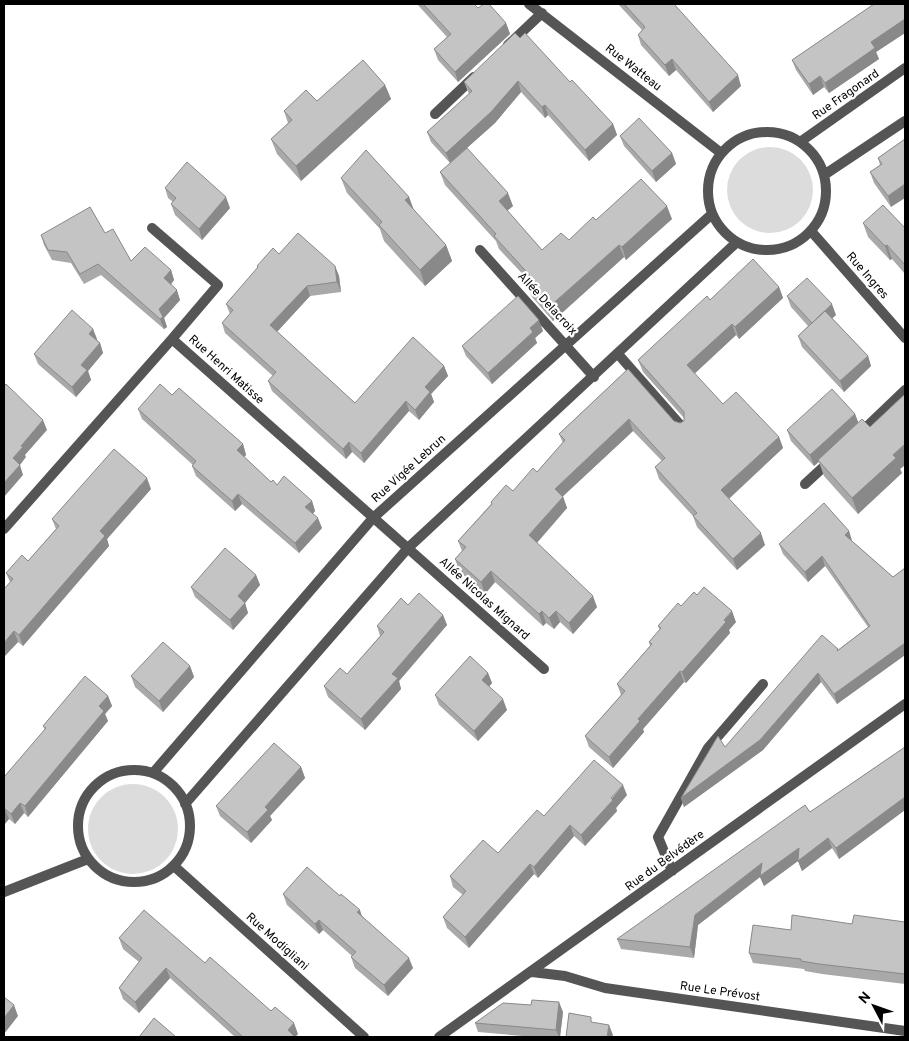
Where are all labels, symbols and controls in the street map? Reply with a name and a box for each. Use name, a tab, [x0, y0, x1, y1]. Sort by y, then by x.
street label: Rue Watteau	[601, 41, 665, 95]
street label: Rue Fragonard	[809, 66, 883, 124]
street label: Rue Ingres	[842, 249, 892, 303]
street label: Allée Delacroix	[514, 269, 580, 339]
street label: Rue Henri Matisse	[185, 332, 267, 408]
street label: Rue Vigée Lebrun	[368, 431, 450, 507]
street label: Allée Nicolas Mignard	[435, 554, 533, 644]
street label: Rue du Belvédère	[622, 827, 708, 895]
street label: Rue Modigliani	[242, 910, 312, 974]
street label: Rue Le Prévost	[679, 978, 761, 1006]
north arrow	[849, 981, 899, 1031]
text: N	[856, 989, 875, 1008]

